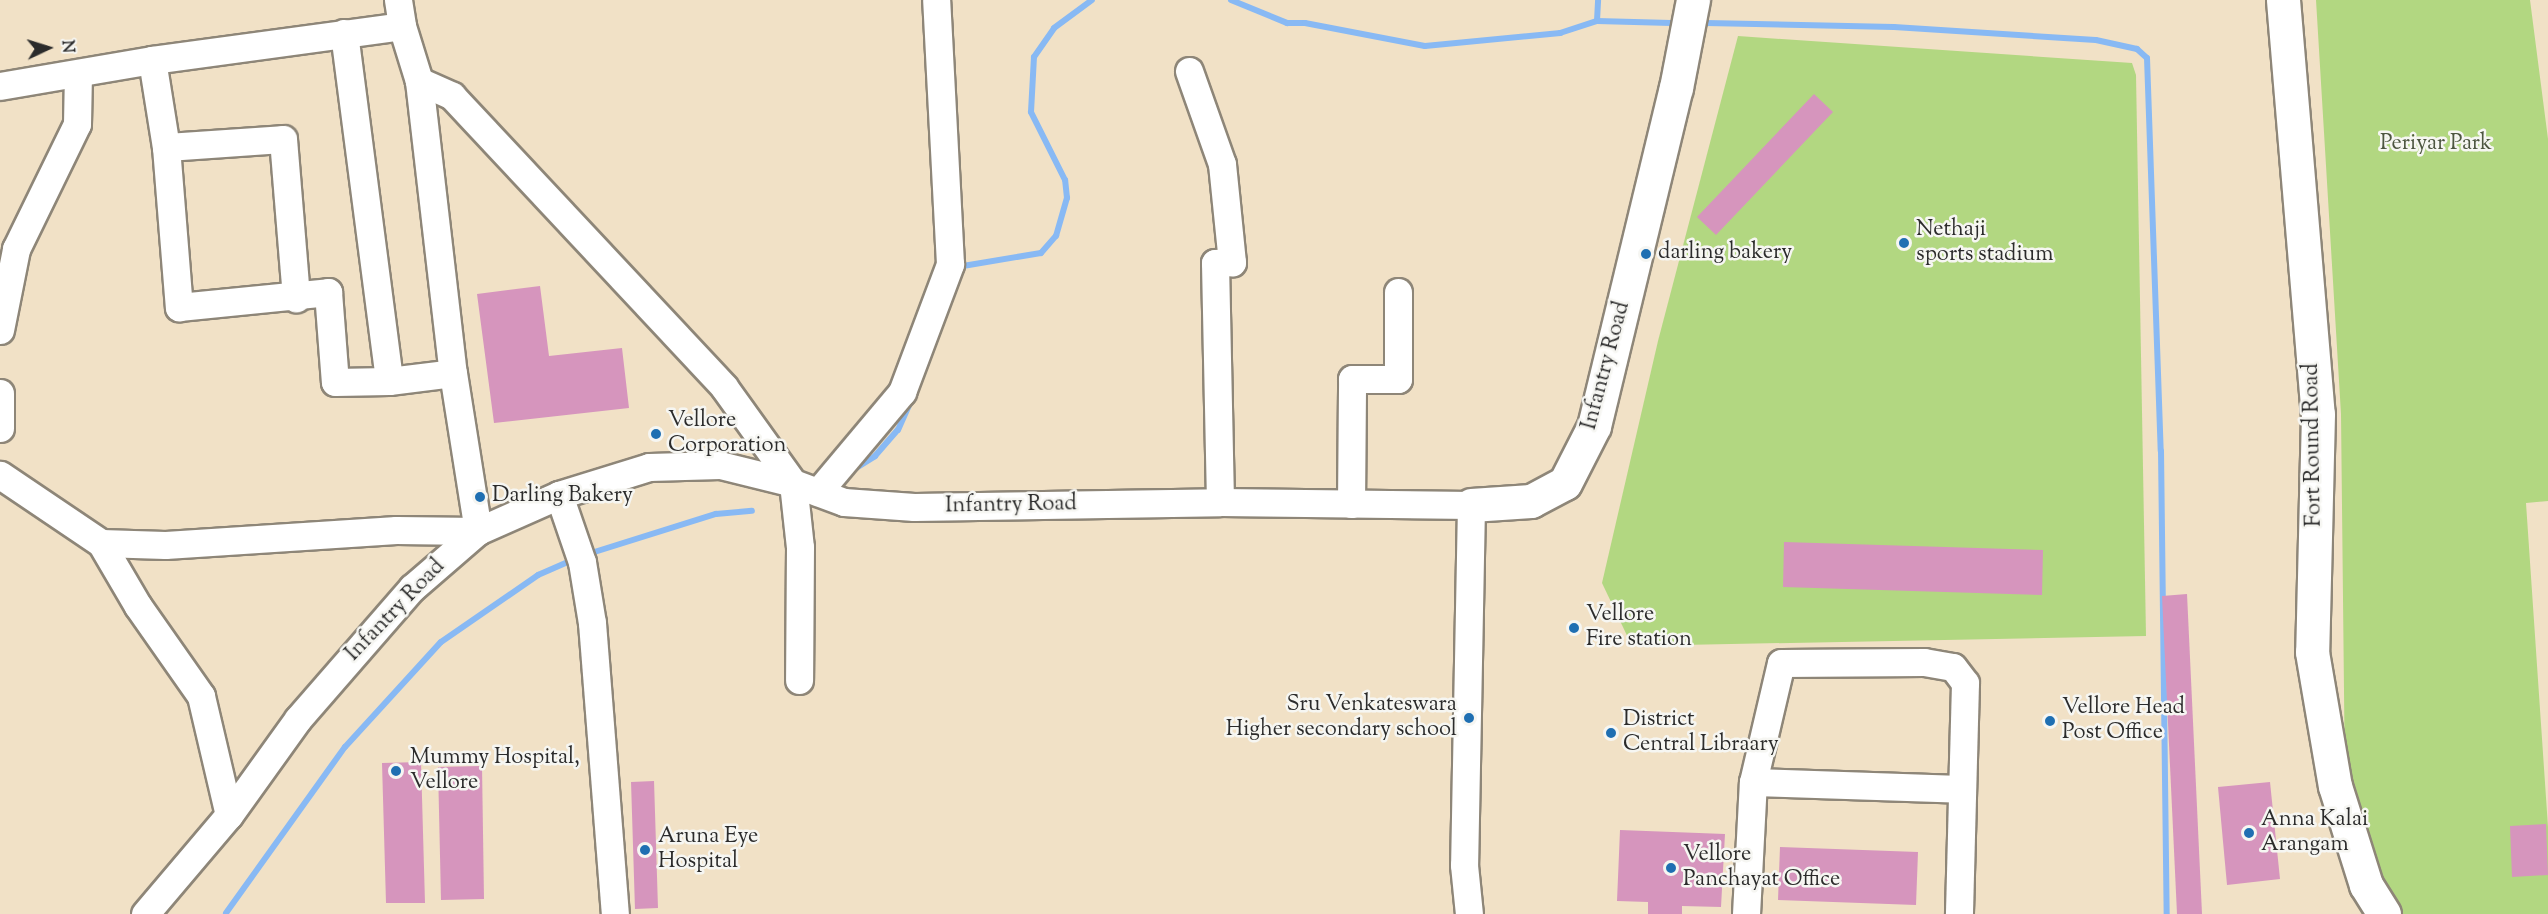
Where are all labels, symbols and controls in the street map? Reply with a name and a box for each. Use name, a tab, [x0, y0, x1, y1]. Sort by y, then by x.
north arrow	[18, 18, 78, 78]
text: N	[55, 40, 78, 54]
park label: Periyar Park	[2380, 132, 2492, 158]
place label: Nethaji sports stadium	[1916, 217, 2053, 268]
marker: Nethaji sports stadium	[1897, 236, 1911, 250]
place label: darling bakery	[1658, 241, 1792, 267]
marker: darling bakery	[1639, 247, 1653, 261]
street label: Infantry Road	[1577, 299, 1637, 433]
street label: Fort Round Road	[2299, 363, 2329, 527]
place label: Vellore Corporation	[668, 408, 787, 460]
marker: Vellore Corporation	[649, 427, 663, 441]
place label: Darling Bakery	[492, 484, 633, 510]
marker: Darling Bakery	[473, 490, 487, 504]
street label: Infantry Road	[945, 492, 1077, 520]
street label: Infantry Road	[341, 554, 451, 668]
place label: Vellore Fire station	[1586, 602, 1692, 654]
marker: Vellore Fire station	[1567, 621, 1581, 635]
place label: Sru Venkateswara Higher secondary school	[1226, 692, 1457, 744]
place label: Vellore Head Post Office	[2062, 695, 2185, 746]
place label: District Central Libraary	[1623, 707, 1779, 758]
marker: Sru Venkateswara Higher secondary school	[1462, 711, 1476, 725]
marker: Vellore Head Post Office	[2043, 714, 2057, 728]
marker: District Central Libraary	[1604, 726, 1618, 740]
place label: Mummy Hospital, Vellore	[410, 745, 580, 796]
marker: Mummy Hospital, Vellore	[387, 762, 405, 780]
place label: Anna Kalai Arangam	[2261, 807, 2368, 858]
place label: Aruna Eye Hospital	[658, 824, 758, 876]
marker: Anna Kalai Arangam	[2242, 826, 2256, 840]
marker: Aruna Eye Hospital	[636, 841, 654, 859]
place label: Vellore Panchayat Office	[1683, 842, 1840, 894]
marker: Vellore Panchayat Office	[1664, 861, 1678, 875]

